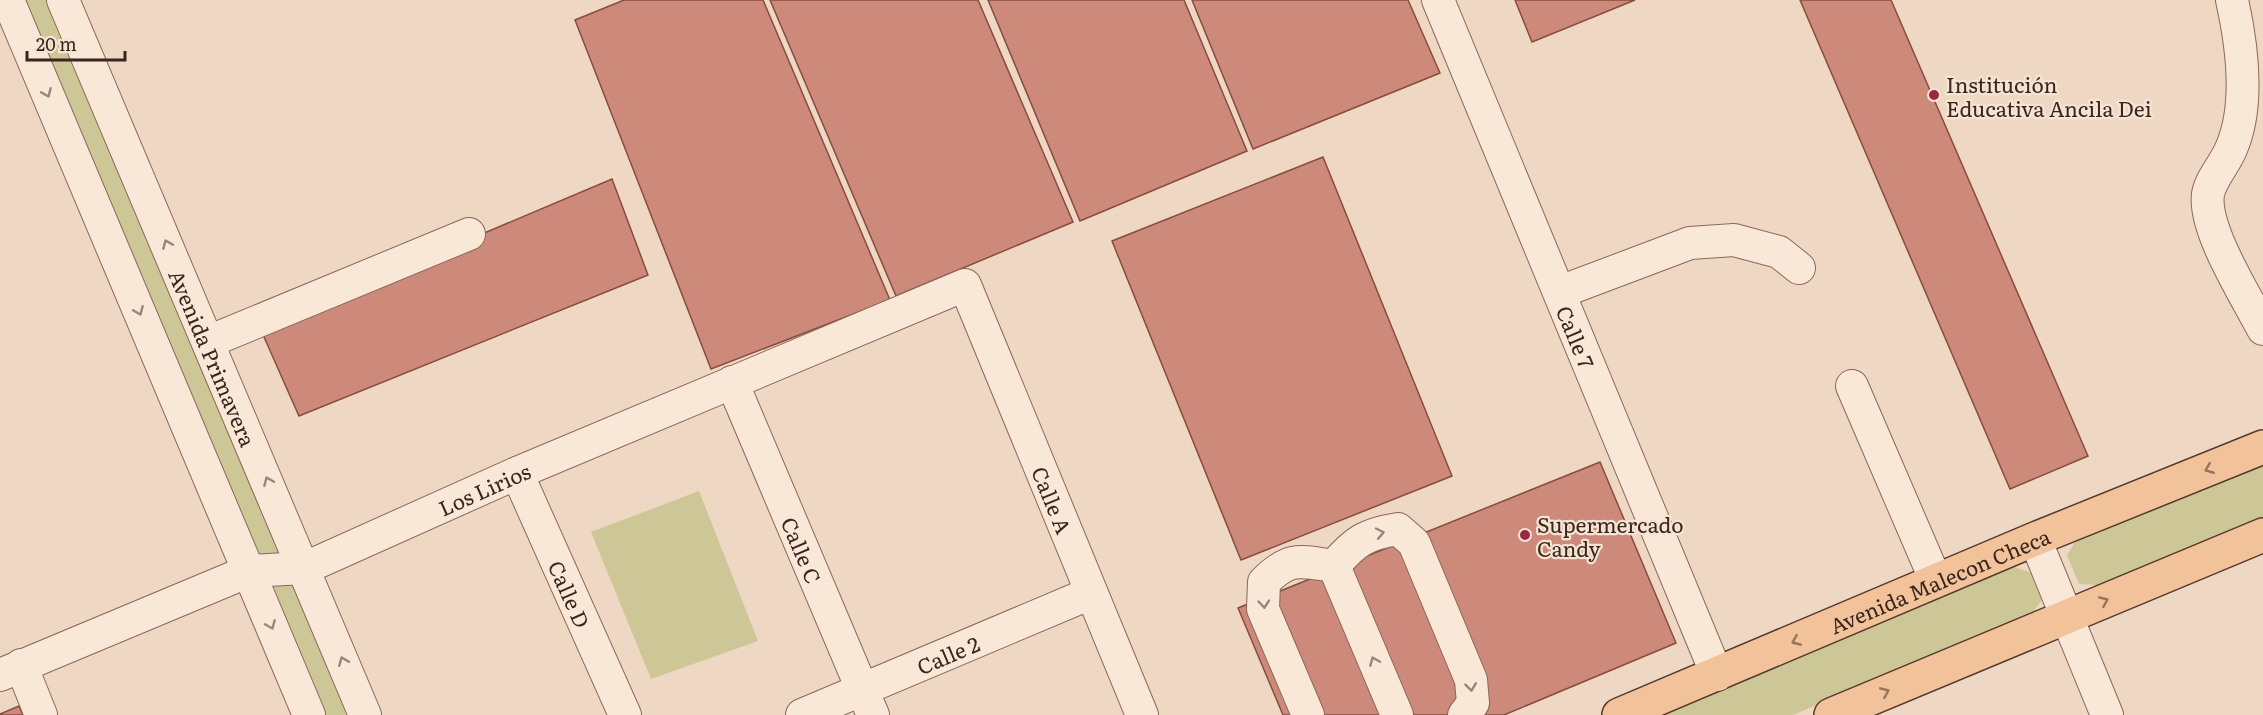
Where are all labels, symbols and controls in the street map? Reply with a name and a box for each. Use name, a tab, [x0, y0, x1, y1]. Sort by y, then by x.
scale bar	[27, 24, 124, 62]
text: 20 m	[36, 30, 77, 57]
place label: Institución Educativa Ancila Dei	[1946, 68, 2152, 123]
one-way arrow	[40, 86, 52, 97]
marker: Institución Educativa Ancila Dei	[1927, 88, 1941, 102]
one-way arrow	[162, 239, 174, 250]
street label: Avenida Primavera	[163, 264, 265, 452]
street label: Calle 7	[1550, 300, 1604, 373]
one-way arrow	[132, 305, 144, 316]
street label: Los Lirios	[433, 454, 535, 522]
street label: Calle A	[1026, 461, 1081, 538]
one-way arrow	[2204, 462, 2215, 474]
one-way arrow	[263, 476, 275, 487]
place label: Supermercado Candy	[1537, 508, 1684, 563]
street label: Calle C	[775, 512, 831, 588]
street label: Avenida Malecon Checa	[1824, 519, 2055, 640]
one-way arrow	[1375, 527, 1385, 540]
marker: Supermercado Candy	[1518, 528, 1532, 542]
street label: Calle D	[542, 555, 599, 632]
one-way arrow	[2097, 596, 2108, 608]
one-way arrow	[1257, 599, 1270, 609]
one-way arrow	[264, 619, 276, 630]
street label: Calle 2	[911, 627, 984, 681]
one-way arrow	[1791, 634, 1802, 646]
one-way arrow	[338, 656, 350, 667]
one-way arrow	[1370, 656, 1382, 667]
one-way arrow	[1464, 683, 1477, 692]
one-way arrow	[1879, 687, 1890, 699]

